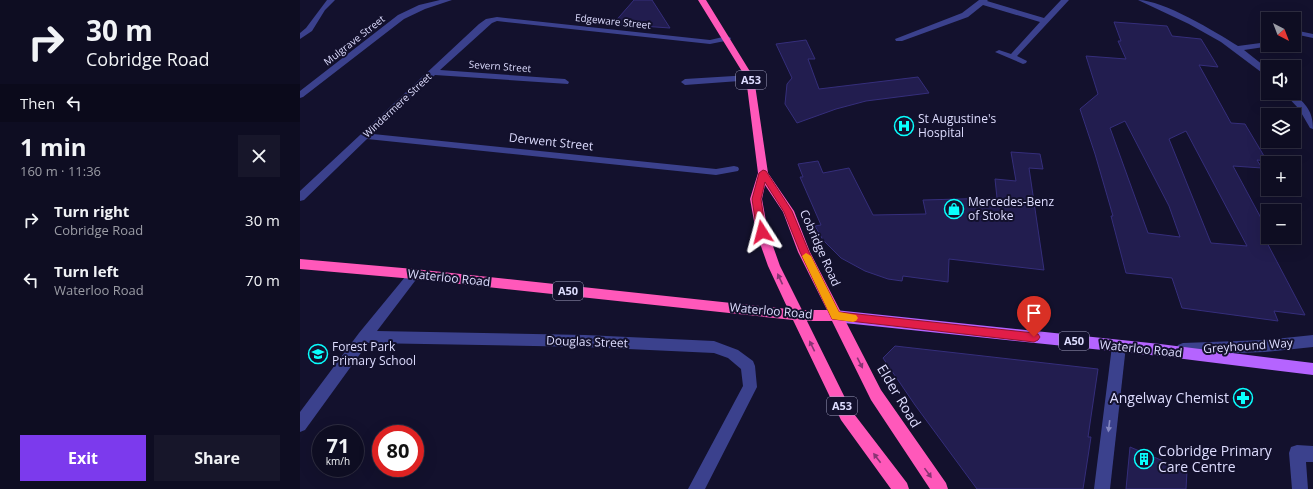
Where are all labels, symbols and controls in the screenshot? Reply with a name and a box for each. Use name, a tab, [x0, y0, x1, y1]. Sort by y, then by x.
street label: Edgeware Street	[574, 10, 652, 32]
text: 30 m	[86, 11, 153, 49]
street label: Mulgrave Street	[321, 11, 388, 68]
north arrow	[1261, 12, 1301, 52]
map controls	[1261, 12, 1301, 244]
icon: right	[20, 16, 72, 68]
text: Cobridge Road	[86, 47, 210, 71]
street label: Severn Street	[468, 57, 532, 75]
button: sound	[1261, 60, 1301, 100]
street label: Windermere Street	[360, 69, 435, 140]
road number: A53	[736, 71, 766, 89]
icon: left	[63, 92, 85, 114]
text: Then	[20, 93, 55, 113]
button: layers	[1261, 108, 1301, 148]
place label: St Augustine's Hospital	[918, 110, 997, 141]
hospital icon: St Augustine's Hospital	[893, 115, 915, 137]
street label: Derwent Street	[508, 129, 594, 154]
text: 1 min	[20, 130, 87, 163]
button: close	[238, 135, 280, 177]
button: +	[1261, 156, 1301, 196]
text: 160 m · 11:36	[20, 162, 101, 180]
place label: Mercedes-Benz of Stoke	[968, 193, 1054, 224]
shop icon: Mercedes-Benz of Stoke	[943, 198, 965, 220]
text: Turn right	[54, 201, 129, 221]
button: −	[1261, 204, 1301, 244]
street label: Cobridge Road	[796, 207, 845, 289]
icon: right	[20, 209, 42, 231]
text: 30 m	[245, 210, 280, 230]
position arrow	[741, 211, 783, 253]
text: Cobridge Road	[54, 221, 143, 239]
text: Turn left	[54, 261, 119, 281]
street label: Waterloo Road	[407, 265, 491, 290]
icon: left	[20, 269, 42, 291]
text: 70 m	[245, 270, 280, 290]
one-way arrow	[777, 274, 783, 285]
text: Waterloo Road	[54, 281, 144, 299]
road number: A50	[553, 282, 583, 300]
pin	[1017, 296, 1051, 337]
street label: Waterloo Road	[729, 298, 813, 323]
icon: arrive	[1023, 302, 1045, 324]
street label: Douglas Street	[546, 332, 628, 351]
road number: A50	[1059, 332, 1089, 350]
street label: Greyhound Way	[1203, 334, 1294, 357]
street label: Waterloo Road	[1099, 336, 1183, 361]
place label: Forest Park Primary School	[332, 338, 416, 369]
one-way arrow	[809, 340, 815, 352]
school or university icon: Forest Park Primary School	[307, 343, 329, 365]
one-way arrow	[856, 357, 863, 369]
street label: Elder Road	[873, 361, 926, 431]
pharmacy icon: Angelway Chemist	[1232, 387, 1254, 409]
place label: Angelway Chemist	[1110, 388, 1229, 407]
road number: A53	[827, 397, 857, 415]
one-way arrow	[1106, 420, 1112, 432]
speed limit sign: 80	[372, 425, 424, 477]
text: 71	[327, 432, 349, 459]
button: Exit	[20, 435, 146, 481]
button: Share	[154, 435, 280, 481]
place label: Cobridge Primary Care Centre	[1158, 441, 1273, 476]
building icon: Cobridge Primary Care Centre	[1133, 448, 1155, 470]
one-way arrow	[873, 453, 881, 463]
text: km/h	[326, 454, 350, 468]
one-way arrow	[924, 468, 932, 479]

